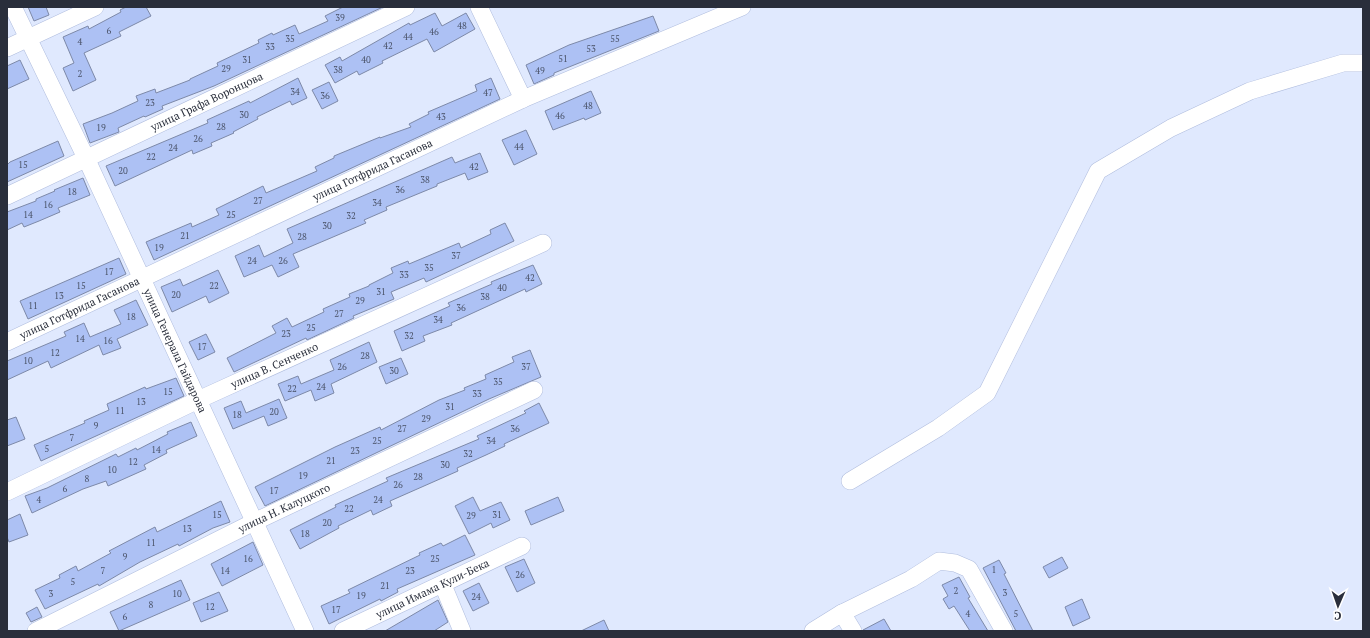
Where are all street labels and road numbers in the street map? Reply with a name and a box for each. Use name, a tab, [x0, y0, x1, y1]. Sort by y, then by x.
street label: улица Графа Воронцова	[147, 69, 265, 134]
street label: улица Готфрида Гасанова	[309, 136, 435, 204]
street label: улица Готфрида Гасанова	[16, 274, 142, 343]
street label: улица Генерала Гайдарова	[140, 285, 210, 415]
street label: улица В. Сенченко	[228, 339, 320, 392]
street label: улица Н. Калуцкого	[235, 480, 332, 536]
street label: улица Имама Кули-Бека	[373, 555, 492, 622]

